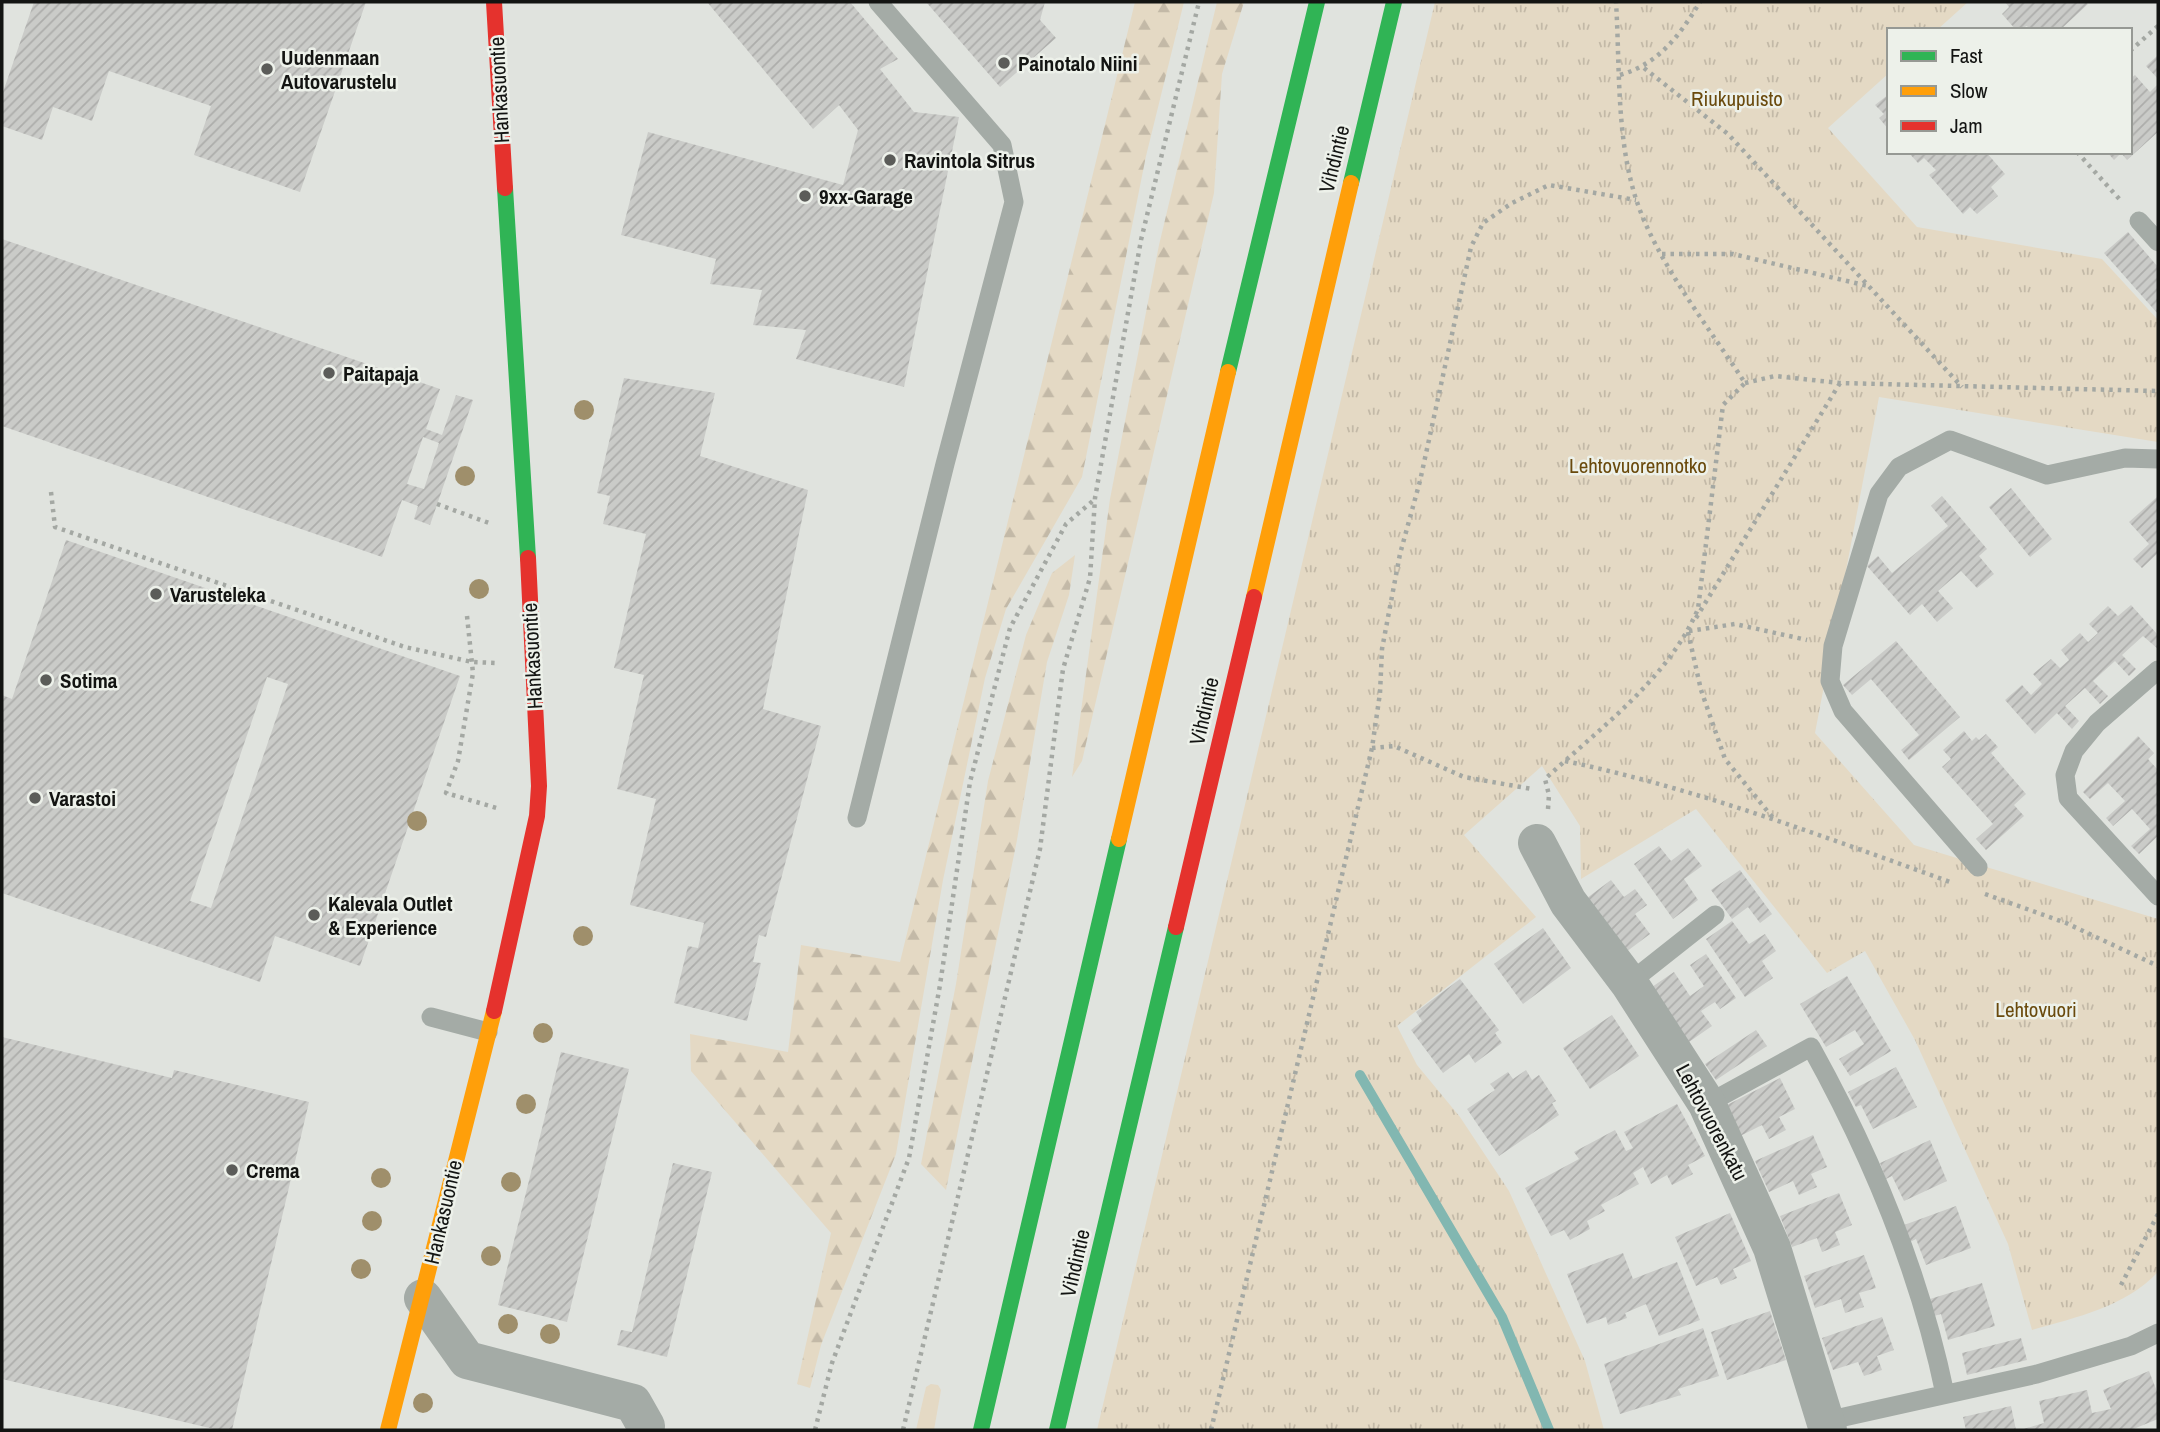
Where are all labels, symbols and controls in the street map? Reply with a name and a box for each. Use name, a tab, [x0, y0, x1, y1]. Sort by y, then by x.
legend	[1887, 28, 2132, 154]
street label: Hankasuontie	[482, 36, 516, 144]
text: Fast	[1950, 41, 1983, 70]
place label: Uudenmaan Autovarustelu	[281, 43, 397, 96]
place label: Painotalo Niini	[1018, 49, 1138, 78]
marker: Painotalo Niini	[996, 55, 1012, 71]
marker: Uudenmaan Autovarustelu	[259, 61, 275, 77]
text: Slow	[1950, 76, 1988, 105]
park label: Riukupuisto	[1691, 84, 1783, 113]
text: Jam	[1950, 111, 1983, 140]
street label: Vihdintie	[1312, 122, 1356, 196]
place label: Ravintola Sitrus	[904, 146, 1035, 175]
marker: Ravintola Sitrus	[882, 152, 898, 168]
place label: 9xx-Garage	[819, 182, 913, 211]
marker: 9xx-Garage	[797, 188, 813, 204]
place label: Paitapaja	[343, 359, 419, 388]
marker: Paitapaja	[321, 365, 337, 381]
park label: Lehtovuorennotko	[1569, 451, 1707, 480]
place label: Varusteleka	[170, 580, 266, 609]
marker: Varusteleka	[148, 586, 164, 602]
street label: Hankasuontie	[515, 602, 549, 710]
place label: Sotima	[60, 666, 118, 695]
marker: Sotima	[38, 672, 54, 688]
street label: Vihdintie	[1182, 674, 1226, 748]
place label: Varastoi	[49, 784, 116, 813]
marker: Varastoi	[27, 790, 43, 806]
place label: Kalevala Outlet & Experience	[328, 889, 453, 942]
marker: Kalevala Outlet & Experience	[306, 907, 322, 923]
park label: Lehtovuori	[1995, 995, 2077, 1024]
street label: Lehtovuorenkatu	[1669, 1059, 1755, 1185]
place label: Crema	[246, 1156, 300, 1185]
street label: Hankasuontie	[417, 1157, 469, 1267]
marker: Crema	[224, 1162, 240, 1178]
street label: Vihdintie	[1053, 1226, 1097, 1300]

